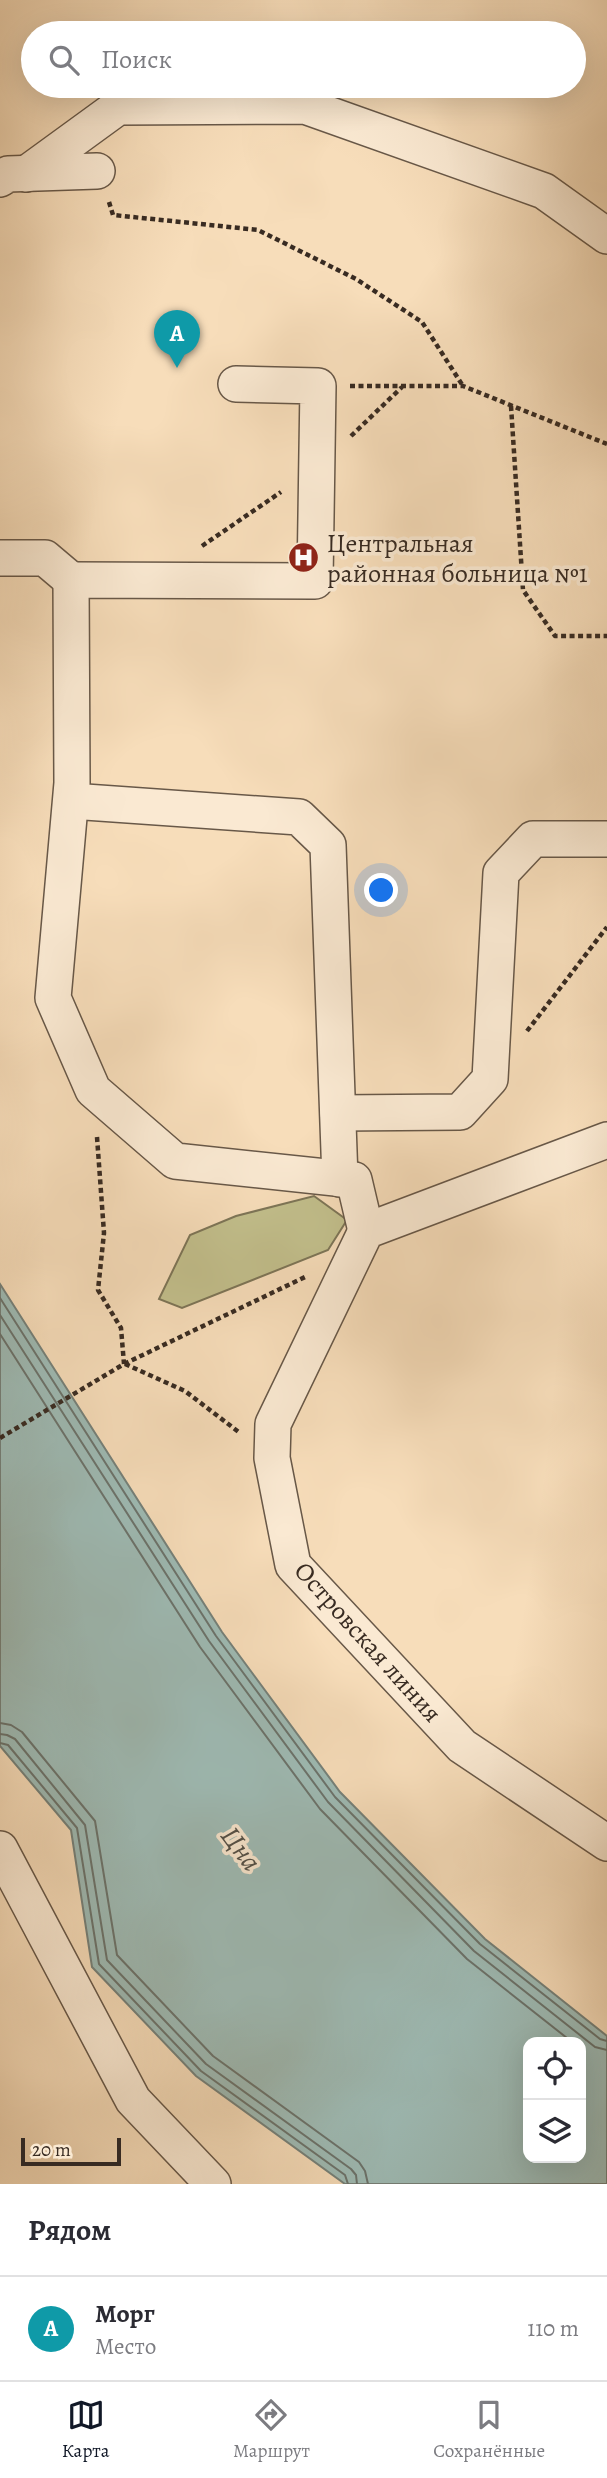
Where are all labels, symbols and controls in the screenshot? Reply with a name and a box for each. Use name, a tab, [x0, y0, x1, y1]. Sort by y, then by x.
search box	[21, 21, 586, 98]
icon: search	[45, 41, 83, 79]
text: Поиск	[101, 42, 172, 77]
pin: A	[154, 310, 200, 368]
place label: Центральная районная больница №1	[327, 526, 588, 591]
hospital icon: Центральная районная больница №1	[287, 541, 321, 575]
your location	[364, 873, 398, 907]
street label: Островская линия	[286, 1554, 450, 1730]
water label: Цна	[212, 1819, 270, 1879]
map controls	[523, 2037, 586, 2163]
button: locate	[523, 2037, 586, 2100]
button: layers	[523, 2100, 586, 2163]
scale bar	[21, 2135, 121, 2167]
text: 20 m	[32, 2137, 71, 2163]
text: Рядом	[28, 2210, 111, 2250]
text: Морг	[95, 2296, 155, 2331]
text: A	[44, 2313, 58, 2344]
text: 110 m	[527, 2313, 579, 2344]
text: Место	[95, 2331, 156, 2362]
tab: Карта	[62, 2396, 110, 2464]
tab: Маршрут	[233, 2396, 310, 2464]
tab: Сохранённые	[433, 2396, 545, 2464]

